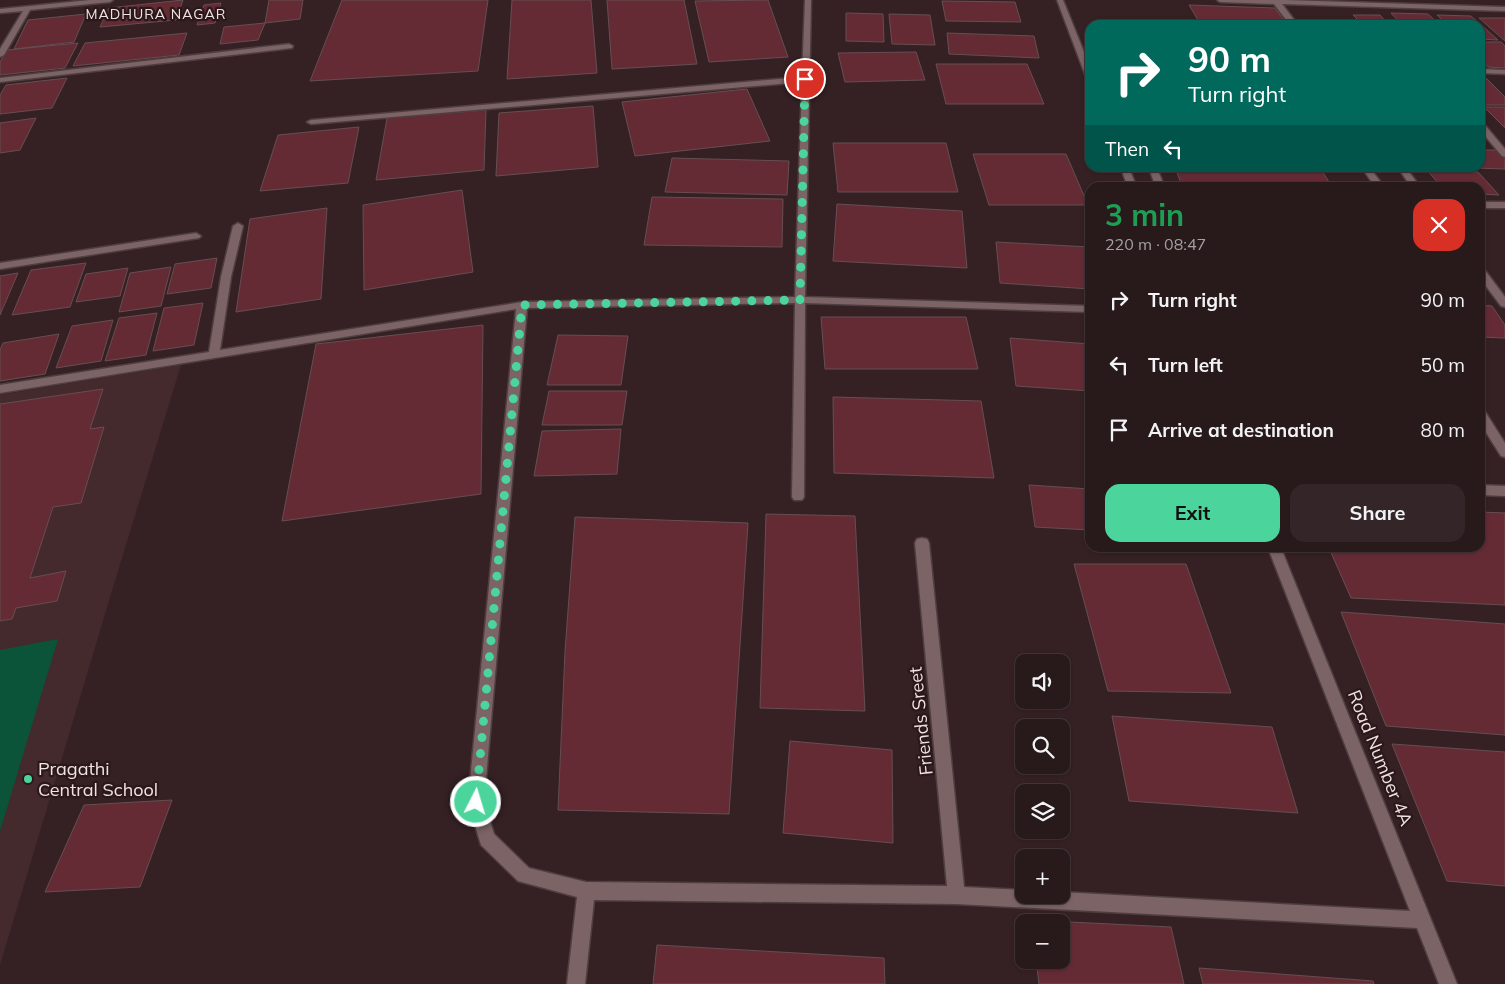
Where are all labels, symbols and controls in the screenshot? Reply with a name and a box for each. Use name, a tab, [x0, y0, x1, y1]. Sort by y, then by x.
district label: MADHURA NAGAR	[86, 5, 226, 23]
text: 90 m	[1188, 37, 1271, 81]
icon: right	[1105, 40, 1170, 105]
pin	[784, 58, 826, 100]
icon: arrive	[791, 65, 819, 93]
text: Turn right	[1188, 80, 1286, 108]
icon: left	[1159, 135, 1187, 163]
text: Then	[1105, 137, 1149, 161]
text: 3 min	[1105, 196, 1184, 234]
button: close	[1413, 199, 1465, 251]
text: 220 m · 08:47	[1105, 234, 1206, 254]
icon: right	[1105, 286, 1133, 314]
text: Turn right	[1148, 288, 1237, 312]
text: 90 m	[1421, 288, 1465, 312]
icon: left	[1105, 351, 1133, 379]
text: Turn left	[1148, 353, 1223, 377]
text: 50 m	[1421, 353, 1465, 377]
icon: arrive	[1105, 416, 1133, 444]
text: Arrive at destination	[1148, 418, 1334, 442]
text: 80 m	[1421, 418, 1465, 442]
button: Exit	[1105, 484, 1280, 542]
button: Share	[1290, 484, 1465, 542]
map controls	[1015, 654, 1070, 969]
button: sound	[1015, 654, 1070, 709]
street label: Friends Sreet	[903, 666, 938, 776]
street label: Road Number 4A	[1343, 687, 1418, 829]
button: search	[1015, 719, 1070, 774]
place label: Pragathi Central School	[38, 757, 158, 801]
marker: Pragathi Central School	[22, 773, 34, 785]
position arrow	[449, 775, 501, 827]
button: layers	[1015, 784, 1070, 839]
button: +	[1015, 849, 1070, 904]
button: −	[1015, 914, 1070, 969]

